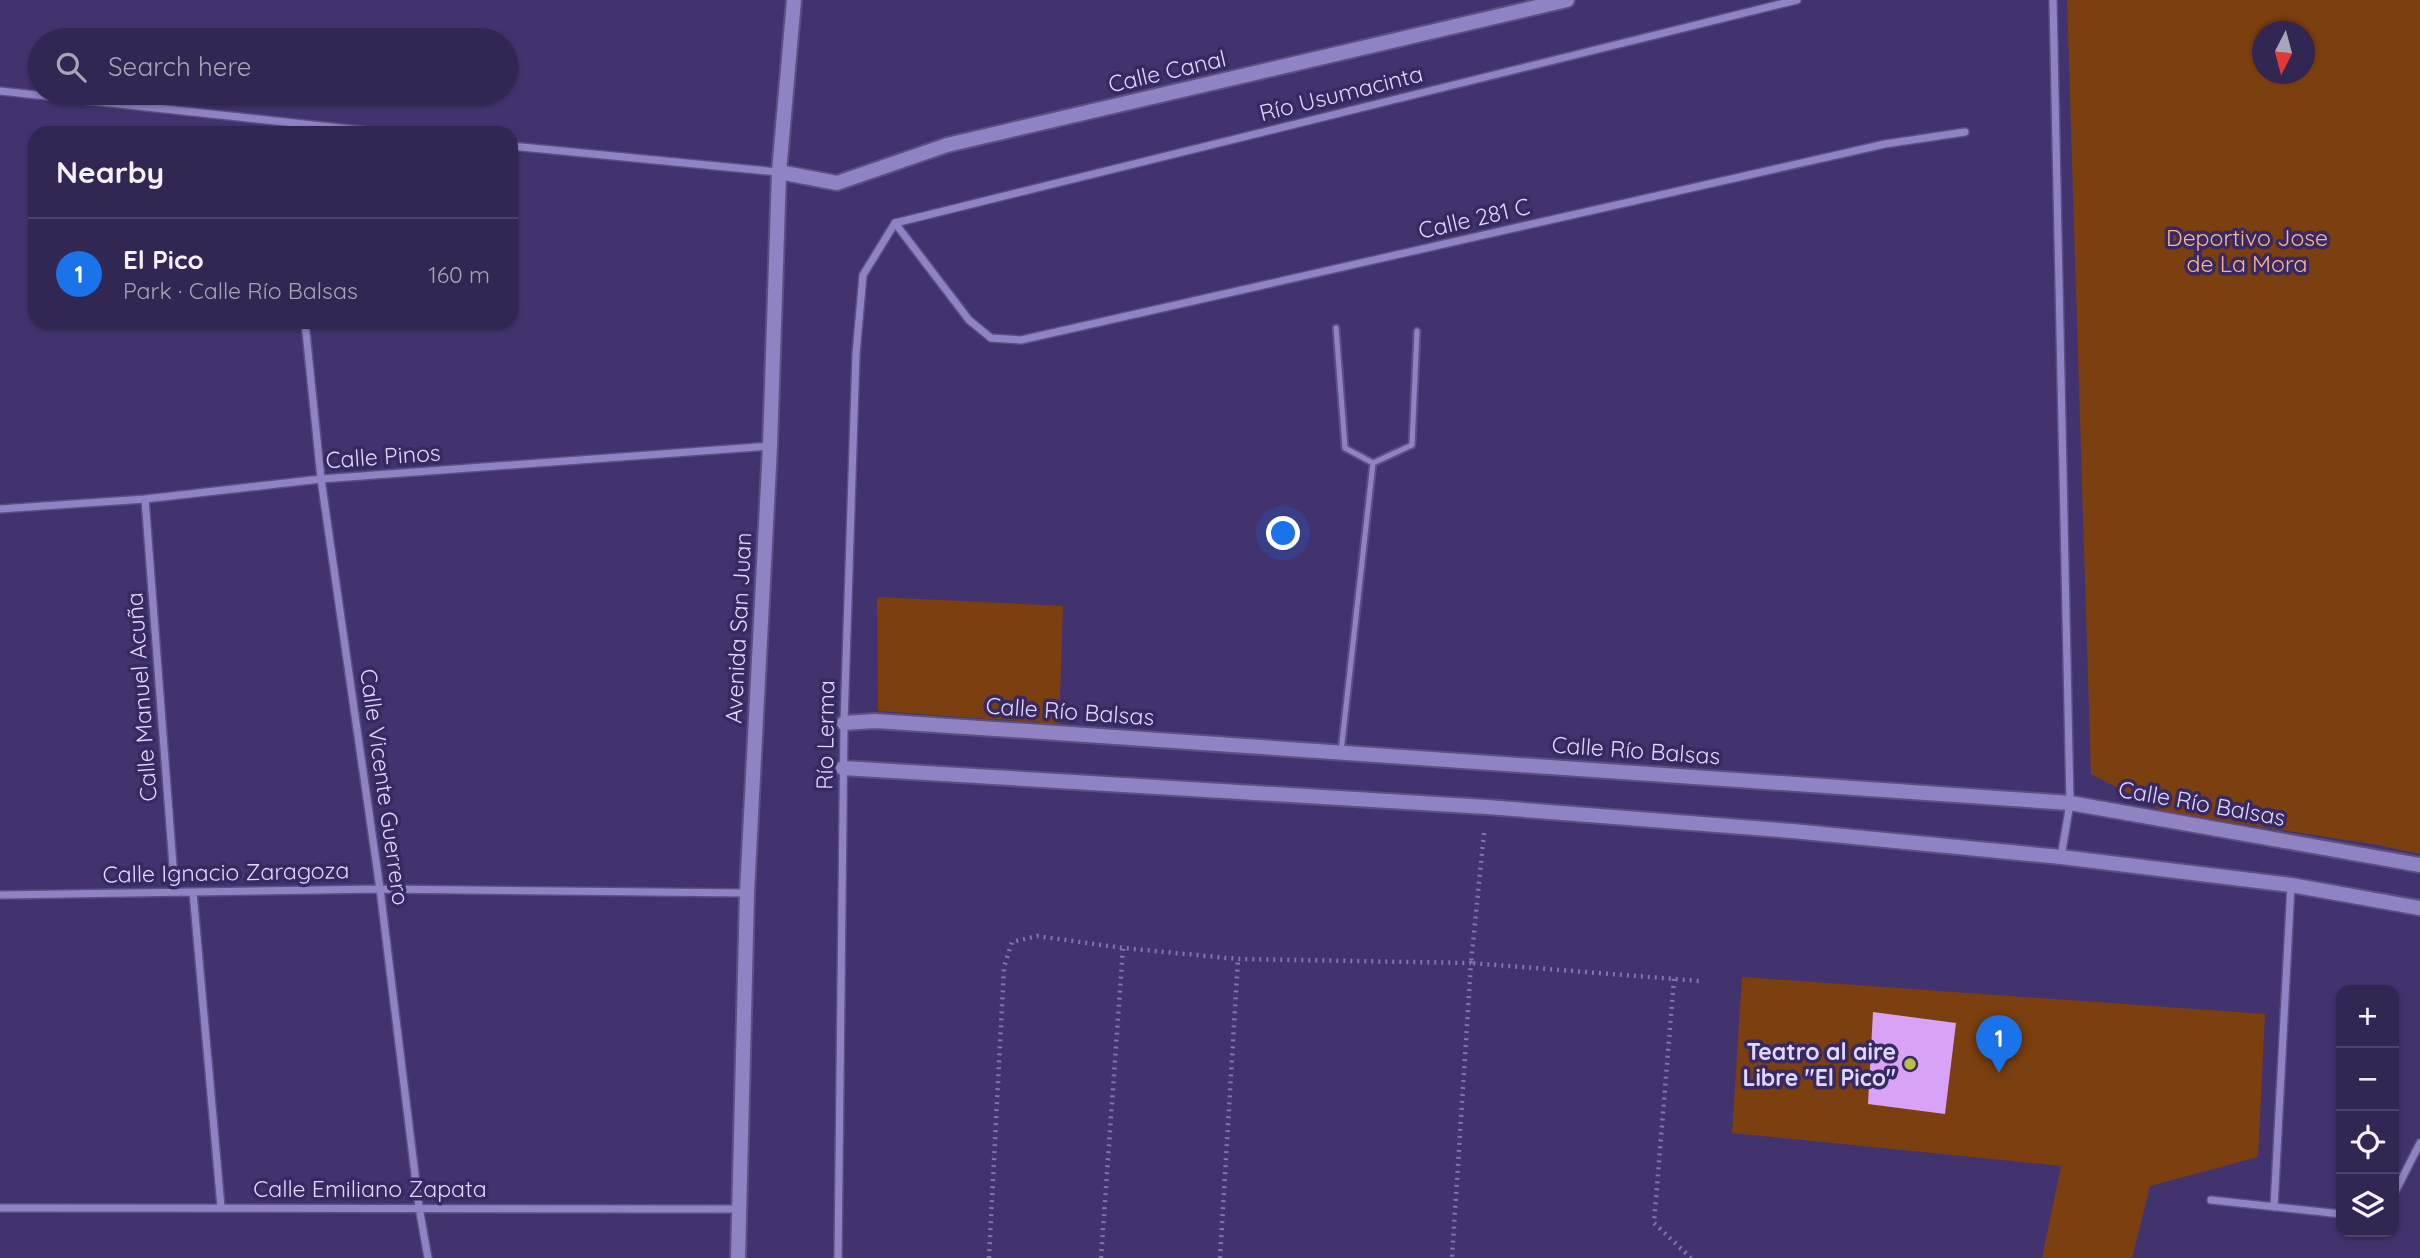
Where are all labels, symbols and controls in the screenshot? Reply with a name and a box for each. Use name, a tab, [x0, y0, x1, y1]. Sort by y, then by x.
north arrow	[2252, 21, 2315, 84]
search box	[28, 28, 518, 105]
street label: Calle Canal	[1105, 43, 1229, 99]
icon: search	[52, 48, 90, 86]
text: Search here	[108, 50, 252, 83]
street label: Río Usumacinta	[1256, 59, 1426, 127]
text: Nearby	[56, 153, 164, 191]
street label: Calle 281 C	[1415, 191, 1533, 245]
park label: Deportivo Jose de La Mora	[2166, 223, 2328, 278]
text: El Pico	[123, 243, 204, 276]
text: 1	[75, 260, 83, 289]
text: 160 m	[428, 260, 490, 289]
text: Park · Calle Río Balsas	[123, 276, 358, 305]
street label: Calle Pinos	[325, 438, 441, 474]
your location	[1266, 516, 1300, 550]
street label: Avenida San Juan	[719, 532, 757, 724]
street label: Calle Manuel Acuña	[119, 591, 163, 803]
street label: Calle Vicente Guerrero	[354, 667, 416, 907]
street label: Río Lerma	[810, 680, 840, 790]
street label: Calle Río Balsas	[985, 691, 1155, 731]
street label: Calle Río Balsas	[1551, 730, 1721, 770]
street label: Calle Río Balsas	[2116, 774, 2288, 832]
street label: Calle Ignacio Zaragoza	[102, 855, 350, 889]
map controls	[2336, 985, 2399, 1237]
button: +	[2336, 985, 2399, 1048]
pin: 1	[1976, 1015, 2022, 1073]
place label: Teatro al aire Libre "El Pico"	[1743, 1037, 1896, 1092]
button: −	[2336, 1048, 2399, 1111]
marker: Teatro al aire Libre "El Pico"	[1902, 1056, 1918, 1072]
button: locate	[2336, 1111, 2399, 1174]
street label: Calle Emiliano Zapata	[253, 1174, 487, 1203]
button: layers	[2336, 1174, 2399, 1237]

